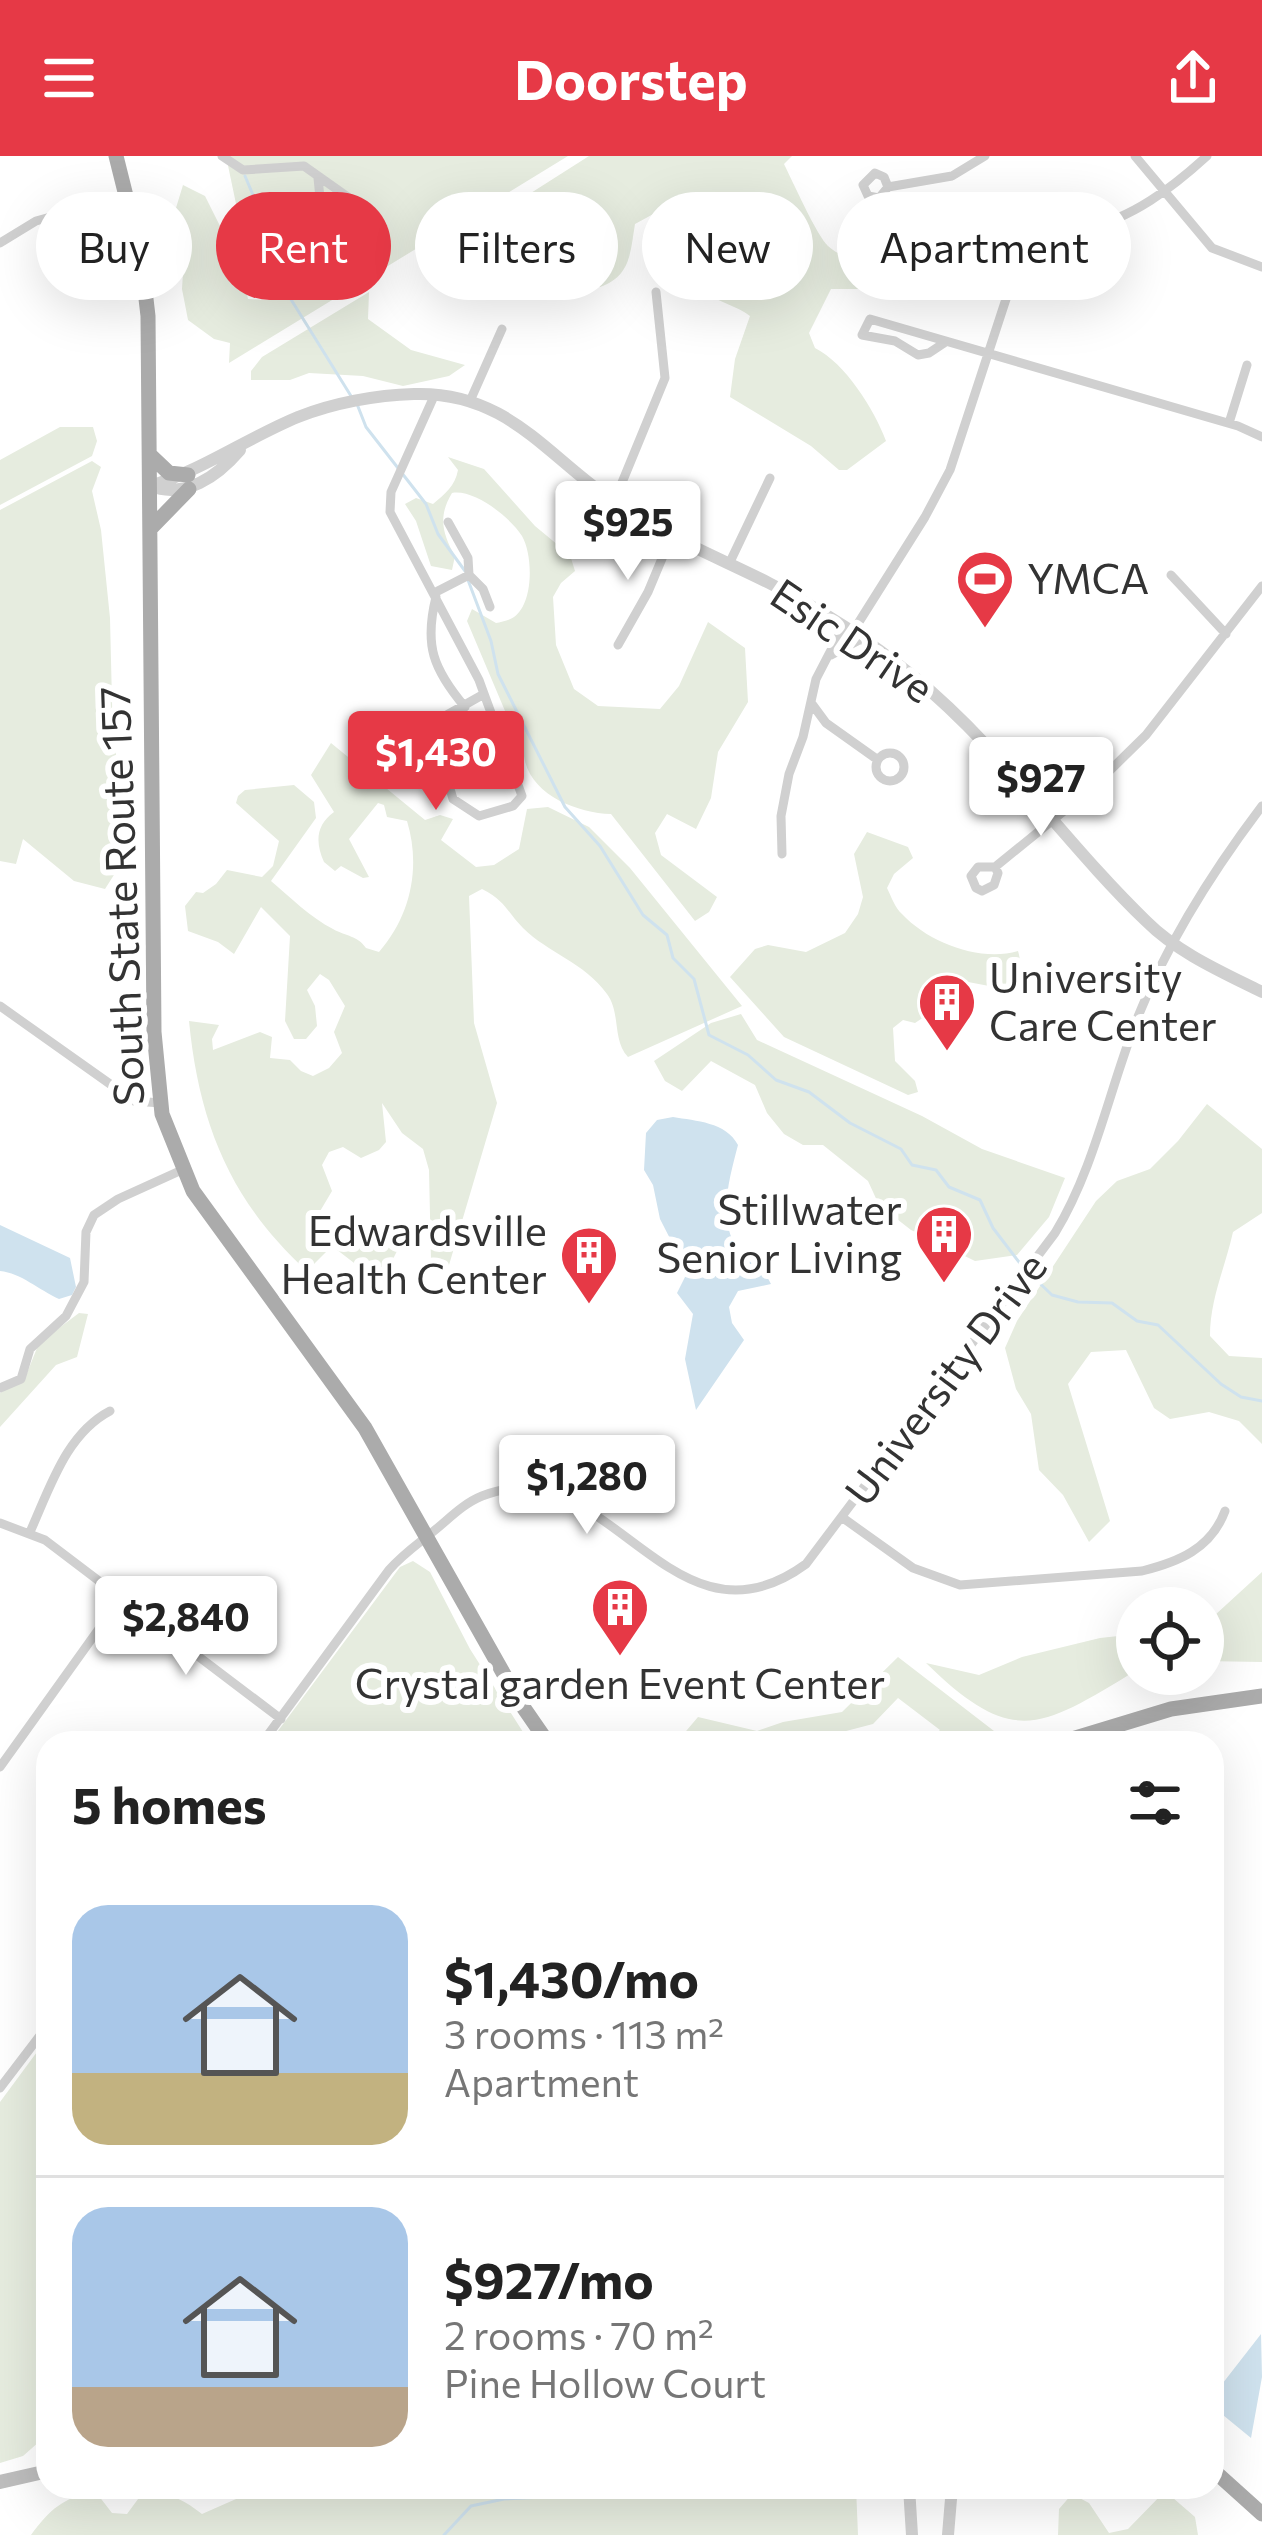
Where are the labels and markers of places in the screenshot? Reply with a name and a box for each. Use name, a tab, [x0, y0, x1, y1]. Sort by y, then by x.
pin: $925	[557, 481, 699, 583]
sports icon: YMCA	[954, 548, 1016, 630]
place label: YMCA	[1027, 551, 1149, 603]
pin: $1,430	[338, 711, 534, 813]
pin: $927	[970, 737, 1112, 839]
place label: University Care Center	[989, 950, 1217, 1050]
building icon: University Care Center	[916, 971, 978, 1053]
place label: Stillwater Senior Living	[656, 1182, 902, 1282]
place label: Edwardsville Health Center	[281, 1203, 547, 1303]
building icon: Stillwater Senior Living	[913, 1203, 975, 1285]
building icon: Edwardsville Health Center	[558, 1224, 620, 1306]
pin: $1,280	[489, 1435, 685, 1537]
pin: $2,840	[88, 1576, 284, 1678]
building icon: Crystal garden Event Center	[589, 1576, 651, 1658]
place label: Crystal garden Event Center	[355, 1656, 885, 1708]

